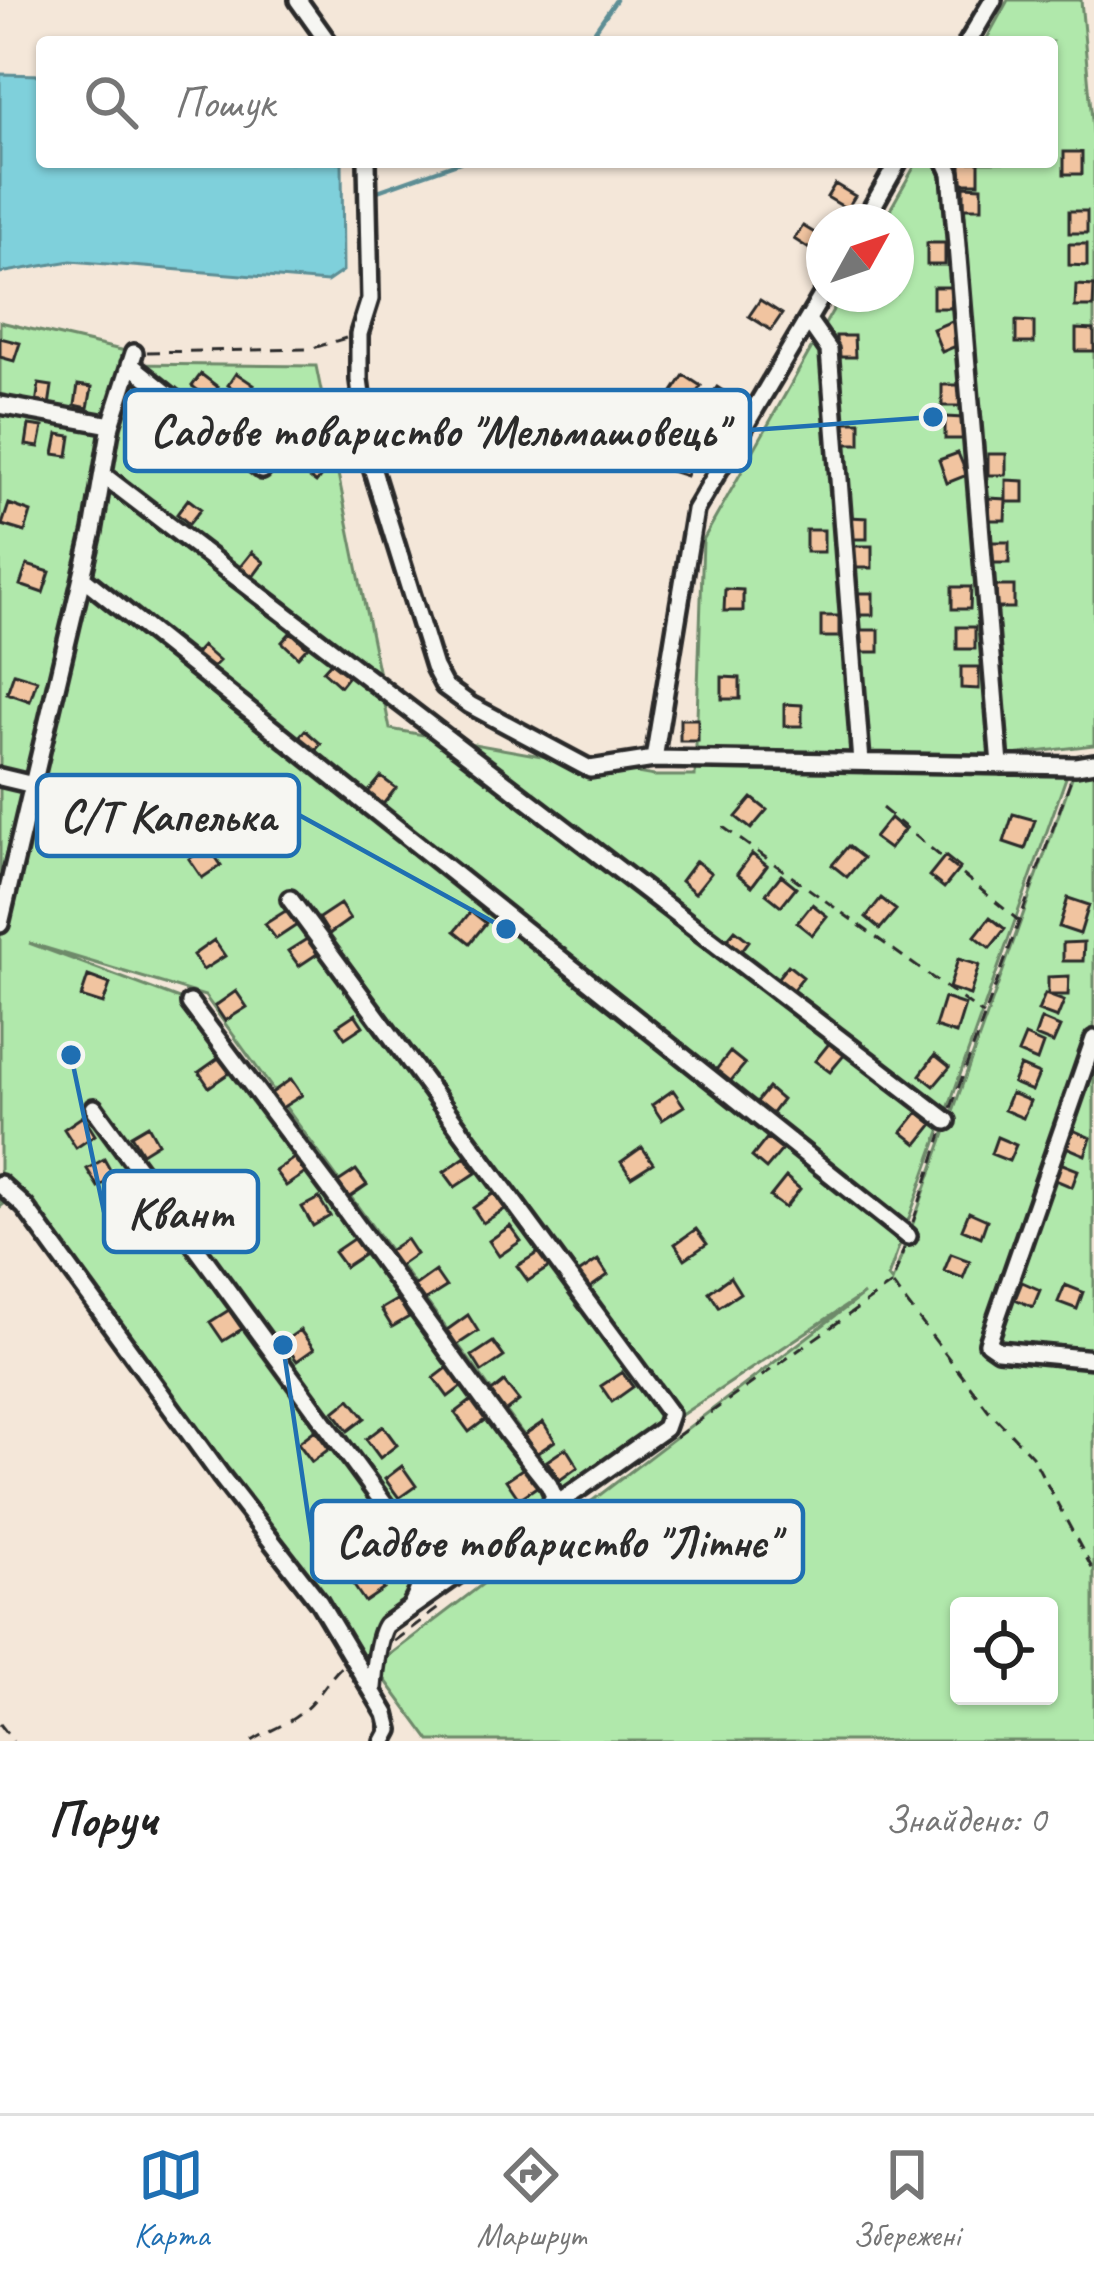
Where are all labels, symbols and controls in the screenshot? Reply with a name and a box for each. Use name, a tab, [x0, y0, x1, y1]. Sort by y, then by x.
search box	[36, 36, 1058, 168]
icon: search	[78, 69, 144, 135]
text: Пошук	[174, 74, 274, 131]
north arrow	[806, 204, 914, 312]
callout: Садове товариство "Мельмашовець"	[125, 390, 750, 471]
text: Садове товариство "Мельмашовець"	[150, 403, 735, 460]
callout: С/Т Капелька	[37, 775, 299, 856]
text: С/Т Капелька	[60, 788, 279, 845]
callout: Квант	[104, 1171, 258, 1252]
text: Квант	[128, 1185, 236, 1242]
callout: Садвое товариство "Літнє"	[312, 1501, 803, 1582]
text: Садвое товариство "Літнє"	[336, 1514, 787, 1571]
map controls	[950, 1597, 1058, 1705]
button: locate	[950, 1597, 1058, 1705]
text: Поруч	[48, 1787, 157, 1851]
text: Знайдено: 0	[885, 1795, 1046, 1844]
tab: Карта	[134, 2142, 209, 2256]
tab: Маршрут	[477, 2142, 585, 2256]
tab: Збережені	[853, 2142, 960, 2256]

